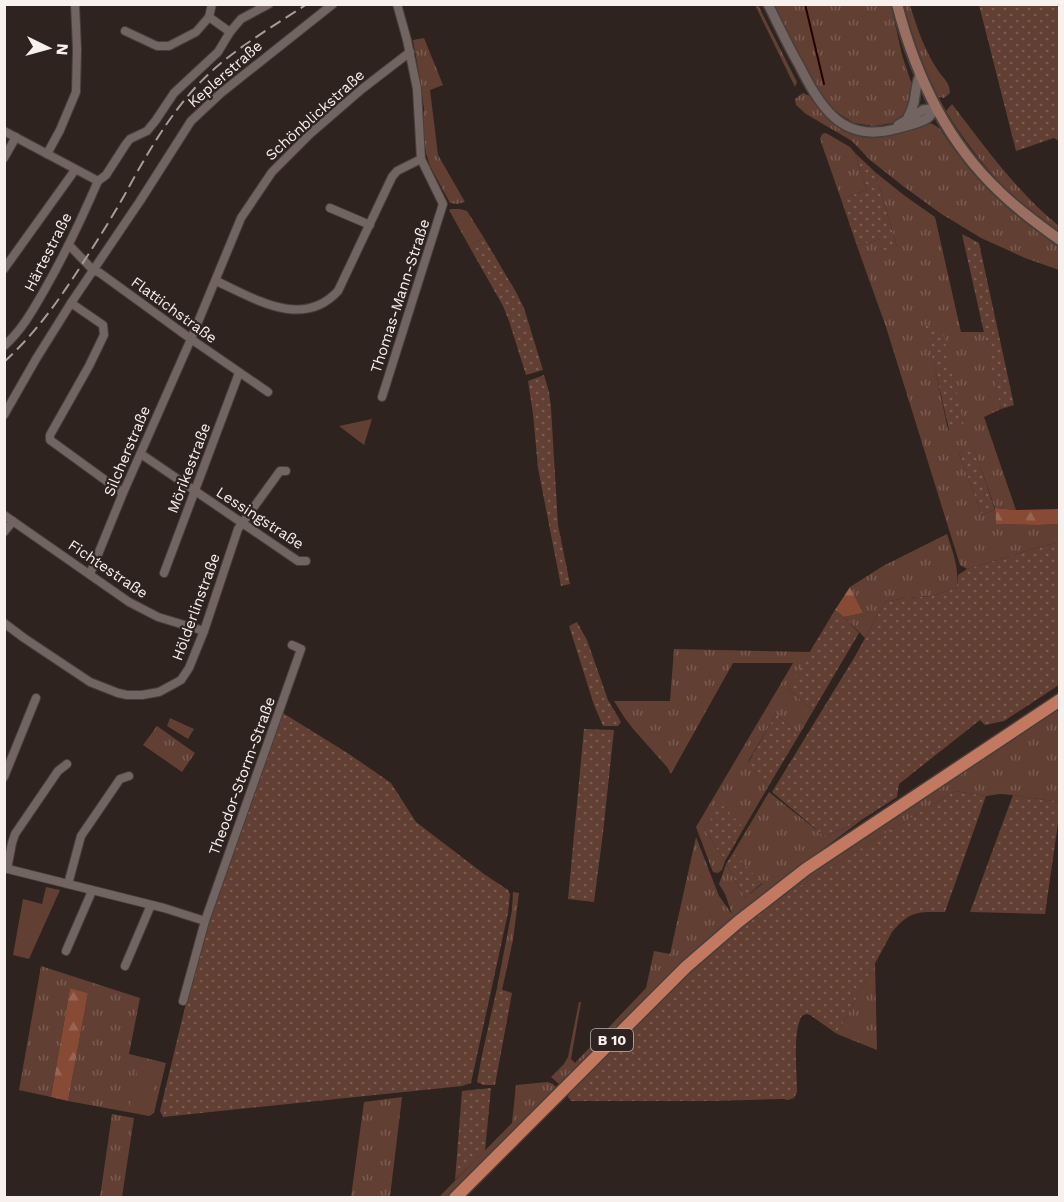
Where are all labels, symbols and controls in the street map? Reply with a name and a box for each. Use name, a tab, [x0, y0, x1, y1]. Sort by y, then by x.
north arrow	[18, 18, 78, 78]
street label: Keplerstraße	[184, 37, 266, 111]
text: N	[52, 43, 72, 56]
street label: Schönblickstraße	[262, 66, 368, 164]
street label: Härtestraße	[20, 209, 76, 295]
street label: Thomas-Mann-Straße	[367, 217, 433, 375]
street label: Flattichstraße	[128, 273, 220, 347]
street label: Silcherstraße	[100, 403, 154, 499]
street label: Mörikestraße	[164, 420, 214, 516]
street label: Lessingstraße	[213, 483, 307, 553]
street label: Fichtestraße	[65, 536, 151, 602]
street label: Hölderlinstraße	[168, 551, 224, 663]
street label: Theodor-Storm-Straße	[205, 694, 279, 858]
road number: B 10	[591, 1029, 633, 1051]

